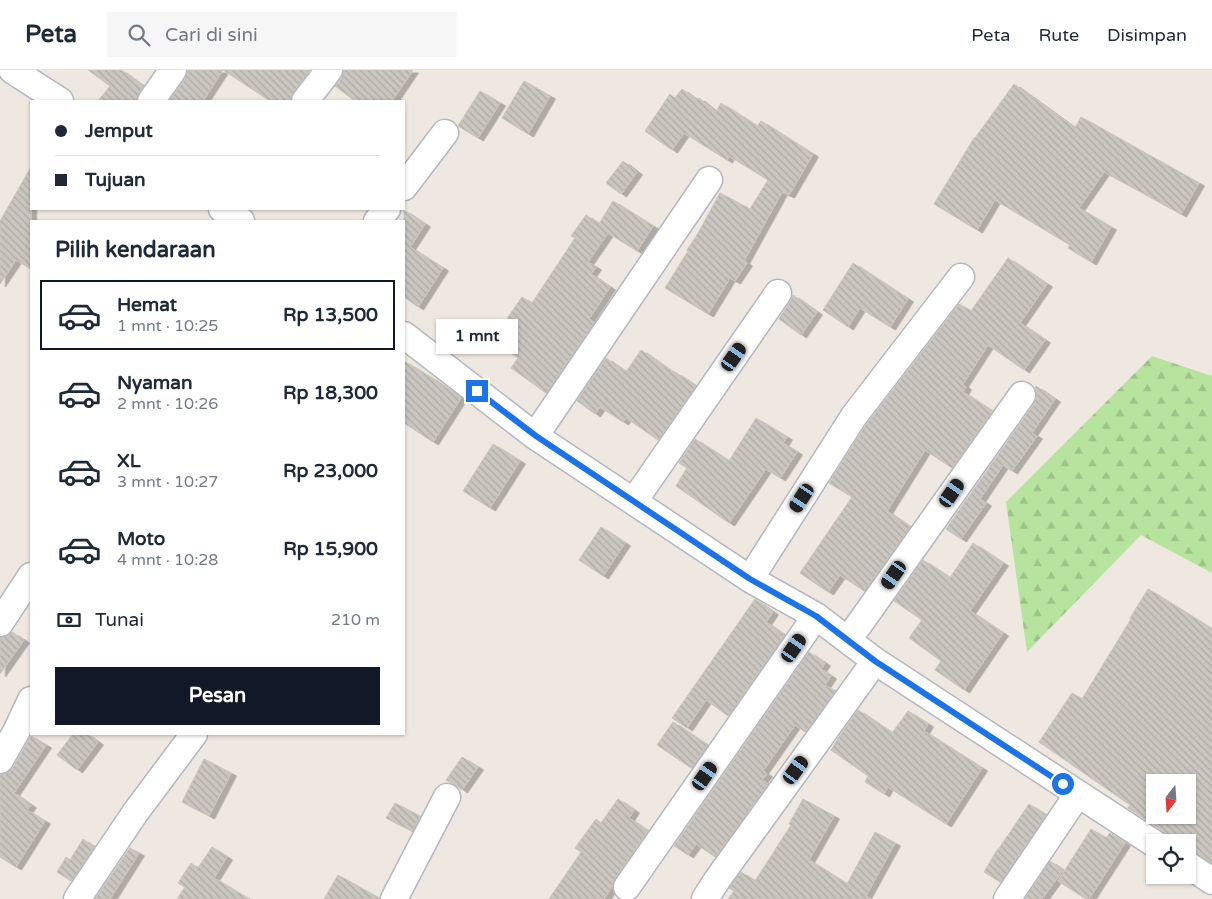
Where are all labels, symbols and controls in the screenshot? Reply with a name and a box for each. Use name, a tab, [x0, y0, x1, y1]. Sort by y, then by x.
search box	[107, 12, 457, 57]
text: Peta	[25, 20, 77, 49]
icon: search	[125, 21, 153, 49]
text: Cari di sini	[165, 24, 258, 46]
text: Peta	[971, 24, 1010, 46]
text: Rute	[1038, 24, 1079, 46]
text: Disimpan	[1107, 24, 1187, 46]
text: Jemput	[85, 120, 153, 142]
text: Tujuan	[85, 169, 146, 191]
text: Pilih kendaraan	[55, 237, 216, 263]
icon: car	[57, 293, 102, 338]
text: Hemat	[117, 294, 177, 316]
text: Rp 13,500	[283, 304, 378, 326]
text: 1 mnt · 10:25	[117, 316, 218, 336]
callout: 1 mnt	[436, 318, 518, 354]
text: 1 mnt	[455, 326, 499, 346]
car	[719, 340, 748, 374]
icon: car	[57, 371, 102, 416]
text: Nyaman	[117, 372, 193, 394]
route end	[466, 380, 488, 402]
text: Rp 18,300	[283, 382, 378, 404]
text: 2 mnt · 10:26	[117, 394, 218, 414]
icon: car	[57, 449, 102, 494]
text: XL	[117, 450, 141, 472]
text: Rp 23,000	[283, 460, 378, 482]
text: 3 mnt · 10:27	[117, 472, 218, 492]
car	[937, 476, 966, 510]
car	[787, 481, 816, 515]
icon: car	[57, 527, 102, 572]
text: Moto	[117, 528, 165, 550]
text: Rp 15,900	[283, 538, 378, 560]
text: 4 mnt · 10:28	[117, 550, 218, 570]
car	[879, 558, 908, 592]
icon: cash	[55, 606, 83, 634]
text: Tunai	[95, 609, 144, 631]
text: 210 m	[331, 610, 380, 630]
car	[779, 631, 808, 665]
button: Pesan	[55, 667, 380, 725]
car	[781, 753, 810, 787]
car	[690, 759, 719, 793]
route start	[1052, 773, 1074, 795]
north arrow	[1146, 774, 1196, 824]
map controls	[1146, 774, 1196, 884]
button: locate	[1146, 834, 1196, 884]

